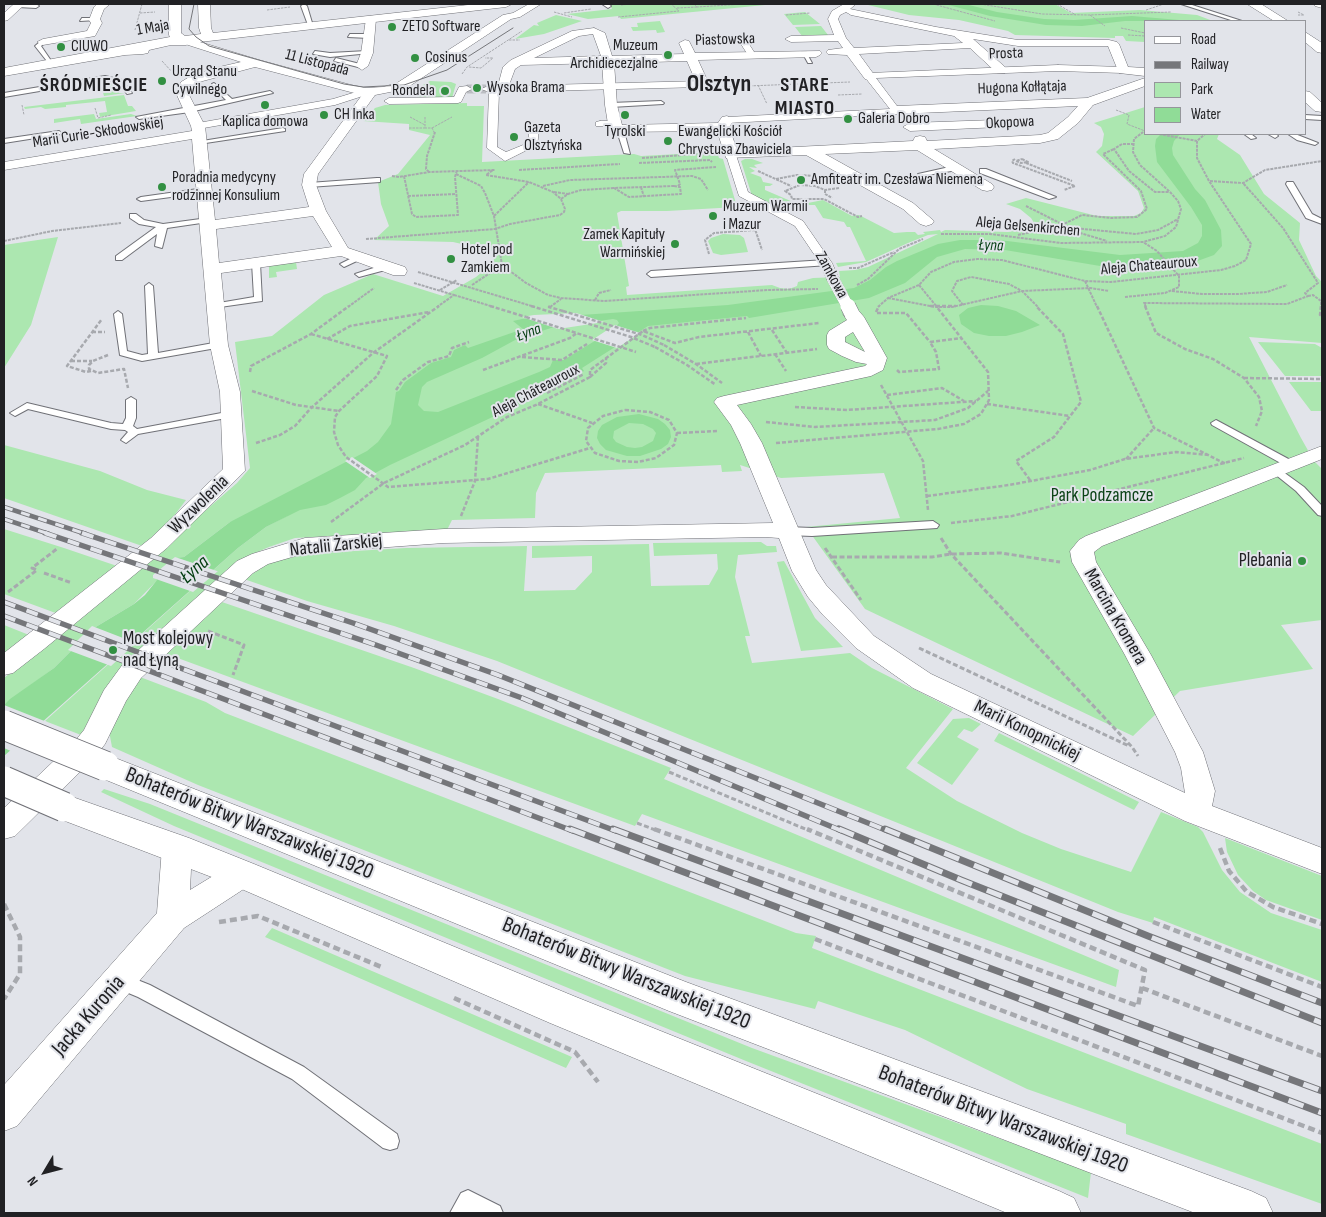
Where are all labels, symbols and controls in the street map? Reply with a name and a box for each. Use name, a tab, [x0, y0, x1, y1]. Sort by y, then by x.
street label: 1 Maja	[135, 16, 171, 40]
place label: ZETO Software	[402, 17, 481, 37]
legend	[1144, 20, 1306, 135]
marker: ZETO Software	[386, 21, 398, 33]
street label: Piastowska	[695, 29, 755, 51]
text: Road	[1191, 30, 1216, 49]
place label: Muzeum Archidiecezjalne	[570, 36, 658, 74]
place label: CIUWO	[71, 37, 108, 57]
marker: CIUWO	[55, 41, 67, 53]
street label: Prosta	[988, 44, 1024, 64]
street label: 11 Listopada	[283, 45, 351, 81]
place label: Cosinus	[425, 48, 467, 68]
marker: Muzeum Archidiecezjalne	[662, 49, 674, 61]
marker: Cosinus	[409, 52, 421, 64]
text: Railway	[1191, 55, 1229, 74]
place label: Urząd Stanu Cywilnego	[172, 62, 237, 100]
district label: Olsztyn	[687, 71, 751, 99]
district label: ŚRÓDMIEŚCIE	[38, 74, 150, 98]
district label: STARE MIASTO	[774, 74, 836, 121]
marker: Urząd Stanu Cywilnego	[156, 75, 168, 87]
street label: Hugona Kołłątaja	[977, 77, 1067, 99]
place label: Wysoka Brama	[487, 78, 565, 98]
text: Park	[1191, 80, 1213, 99]
place label: Rondela	[392, 81, 435, 101]
marker: Wysoka Brama	[471, 82, 483, 94]
marker: Rondela	[439, 85, 451, 97]
marker: Kaplica domowa	[259, 99, 271, 111]
place label: CH Inka	[334, 105, 375, 125]
text: Water	[1191, 105, 1221, 124]
marker: CH Inka	[318, 109, 330, 121]
marker: Tyrolski	[619, 109, 631, 121]
place label: Galeria Dobro	[858, 109, 930, 129]
place label: Kaplica domowa	[222, 112, 308, 132]
street label: Okopowa	[985, 112, 1035, 134]
street label: Marii Curie-Skłodowskiej	[31, 113, 165, 153]
marker: Galeria Dobro	[842, 113, 854, 125]
place label: Gazeta Olsztyńska	[524, 118, 582, 156]
place label: Tyrolski	[605, 122, 645, 142]
place label: Ewangelicki Kościół Chrystusa Zbawiciela	[678, 122, 791, 160]
marker: Gazeta Olsztyńska	[508, 131, 520, 143]
marker: Ewangelicki Kościół Chrystusa Zbawiciela	[662, 135, 674, 147]
place label: Poradnia medycyny rodzinnej Konsulium	[172, 168, 280, 206]
place label: Amfiteatr im. Czesława Niemena	[811, 170, 983, 190]
marker: Amfiteatr im. Czesława Niemena	[795, 174, 807, 186]
marker: Poradnia medycyny rodzinnej Konsulium	[156, 181, 168, 193]
place label: Muzeum Warmii i Mazur	[723, 197, 808, 235]
marker: Muzeum Warmii i Mazur	[707, 210, 719, 222]
street label: Aleja Gelsenkirchen	[975, 213, 1081, 241]
place label: Zamek Kapituły Warmińskiej	[583, 225, 665, 263]
water label: Łyna	[978, 236, 1004, 256]
marker: Zamek Kapituły Warmińskiej	[669, 238, 681, 250]
place label: Hotel pod Zamkiem	[461, 240, 512, 278]
street label: Zamkowa	[810, 248, 852, 302]
street label: Aleja Chateauroux	[1100, 252, 1198, 280]
marker: Hotel pod Zamkiem	[445, 253, 457, 265]
water label: Łyna	[514, 320, 544, 346]
street label: Aleja Châteauroux	[489, 360, 583, 422]
street label: Wyzwolenia	[164, 471, 234, 539]
park label: Park Podzamcze	[1051, 485, 1153, 507]
street label: Natalii Żarskiej	[289, 530, 383, 562]
place label: Plebania	[1239, 550, 1292, 572]
water label: Łyna	[175, 551, 215, 589]
marker: Plebania	[1296, 555, 1308, 567]
street label: Marcina Kromera	[1078, 565, 1152, 669]
place label: Most kolejowy nad Łyną	[123, 628, 213, 672]
marker: Most kolejowy nad Łyną	[107, 644, 119, 656]
street label: Marii Konopnickiej	[970, 695, 1084, 767]
street label: Bohaterów Bitwy Warszawskiej 1920	[121, 762, 377, 886]
street label: Bohaterów Bitwy Warszawskiej 1920	[498, 912, 754, 1036]
street label: Jacka Kuronia	[47, 970, 131, 1062]
street label: Bohaterów Bitwy Warszawskiej 1920	[874, 1060, 1132, 1180]
north arrow	[20, 1147, 70, 1197]
text: N	[24, 1173, 42, 1189]

